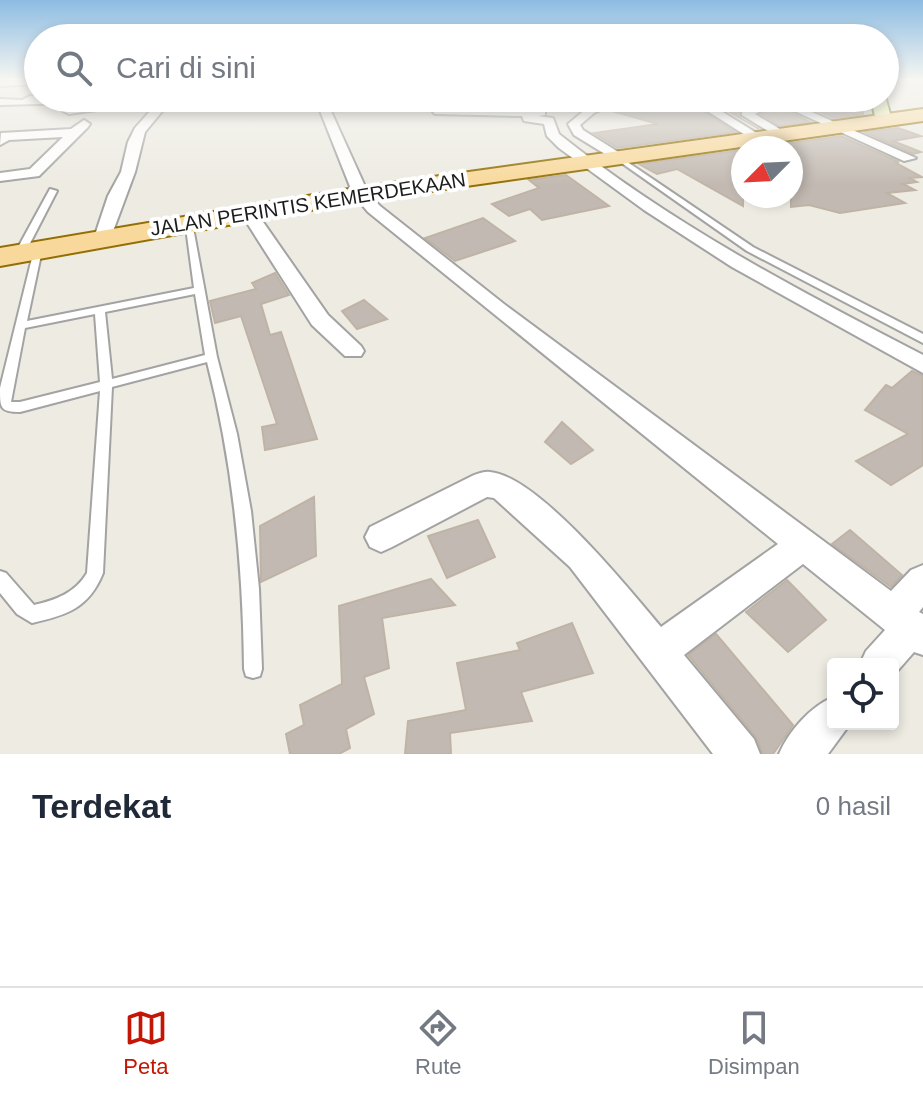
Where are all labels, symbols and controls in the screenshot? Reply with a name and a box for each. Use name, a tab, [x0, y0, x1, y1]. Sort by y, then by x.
search box	[24, 24, 899, 112]
icon: search	[52, 46, 96, 90]
text: Cari di sini	[116, 51, 256, 84]
north arrow	[731, 136, 803, 208]
street label: JALAN PERINTIS KEMERDEKAAN	[149, 168, 467, 240]
map controls	[827, 658, 899, 730]
button: locate	[827, 658, 899, 730]
text: Terdekat	[32, 787, 171, 825]
text: 0 hasil	[816, 791, 891, 821]
tab: Peta	[123, 1006, 169, 1080]
tab: Rute	[415, 1006, 462, 1080]
tab: Disimpan	[708, 1006, 800, 1080]

